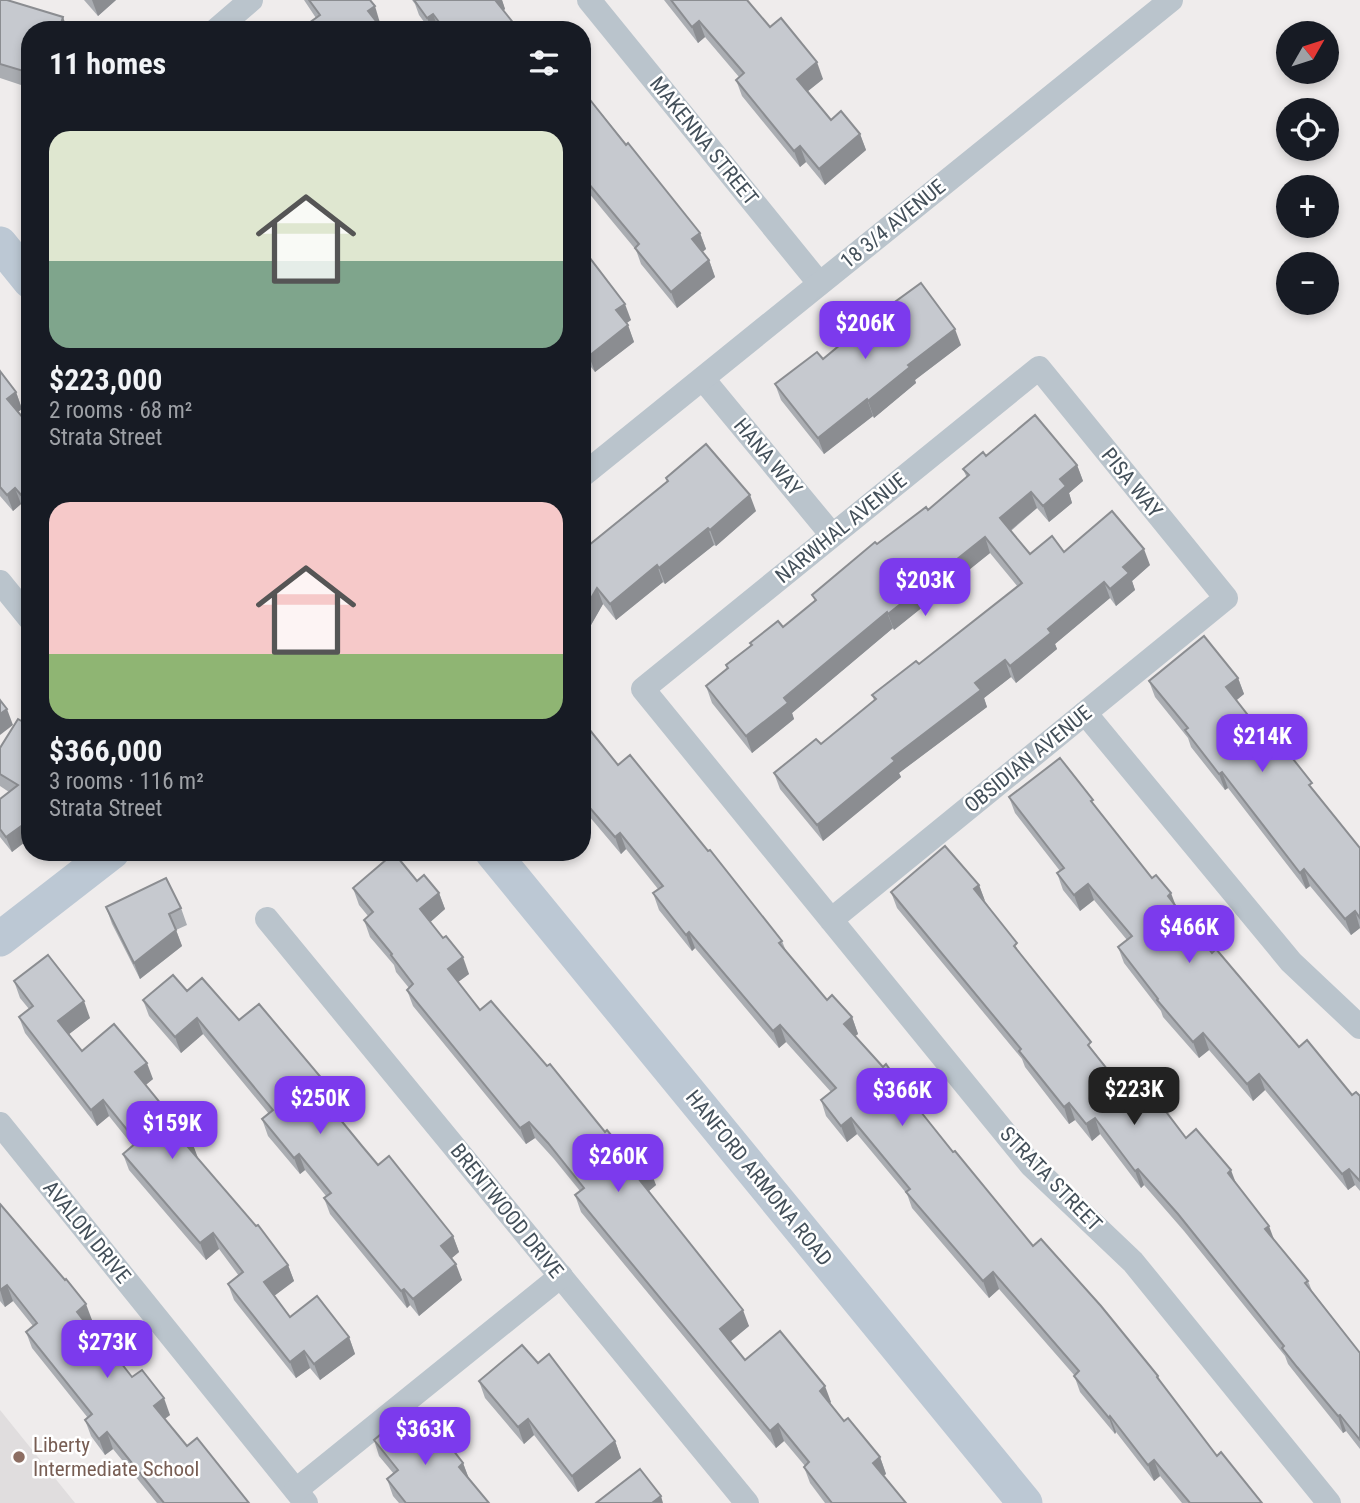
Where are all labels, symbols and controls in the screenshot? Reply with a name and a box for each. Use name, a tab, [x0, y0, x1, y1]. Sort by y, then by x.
north arrow	[1276, 21, 1339, 84]
map controls	[1276, 21, 1339, 315]
icon: filters	[525, 44, 563, 82]
text: 11 homes	[49, 46, 166, 81]
street label: MAKENNA STREET	[645, 72, 763, 210]
button: locate	[1276, 98, 1339, 161]
street label: 18 3/4 AVENUE	[836, 175, 950, 273]
button: +	[1276, 175, 1339, 238]
icon: home	[243, 176, 369, 302]
button: −	[1276, 252, 1339, 315]
pin: $206K	[816, 302, 914, 361]
text: $206K	[835, 310, 895, 337]
text: $223,000	[49, 362, 162, 397]
text: 2 rooms · 68 m²	[49, 397, 192, 424]
street label: HANA WAY	[729, 414, 807, 500]
text: Strata Street	[49, 424, 162, 451]
street label: PISA WAY	[1097, 443, 1167, 523]
street label: NARWHAL AVENUE	[771, 468, 911, 588]
icon: home	[243, 547, 369, 673]
pin: $203K	[876, 558, 974, 618]
text: $203K	[895, 567, 955, 594]
street label: OBSIDIAN AVENUE	[960, 701, 1096, 817]
pin: $214K	[1213, 714, 1311, 774]
text: $214K	[1232, 723, 1292, 750]
text: $366,000	[49, 733, 162, 768]
text: 3 rooms · 116 m²	[49, 768, 204, 795]
text: Strata Street	[49, 795, 162, 822]
pin: $466K	[1140, 906, 1238, 965]
text: $466K	[1159, 914, 1219, 941]
pin: $366K	[853, 1068, 951, 1128]
pin: $223K	[1085, 1068, 1183, 1127]
pin: $250K	[271, 1076, 369, 1136]
text: $223K	[1104, 1076, 1164, 1103]
text: $366K	[872, 1077, 932, 1104]
text: $250K	[290, 1085, 350, 1112]
street label: HANFORD ARMONA ROAD	[681, 1086, 837, 1270]
pin: $159K	[123, 1102, 221, 1161]
text: $159K	[142, 1110, 202, 1137]
street label: STRATA STREET	[995, 1122, 1107, 1236]
pin: $260K	[569, 1134, 667, 1194]
street label: BRENTWOOD DRIVE	[446, 1139, 568, 1283]
text: $260K	[588, 1143, 648, 1170]
street label: AVALON DRIVE	[38, 1176, 136, 1288]
pin: $273K	[58, 1320, 156, 1380]
text: $273K	[77, 1329, 137, 1356]
pin: $363K	[376, 1408, 474, 1467]
text: $363K	[395, 1416, 455, 1443]
place label: Liberty Intermediate School	[33, 1433, 199, 1481]
marker: Liberty Intermediate School	[11, 1449, 27, 1465]

